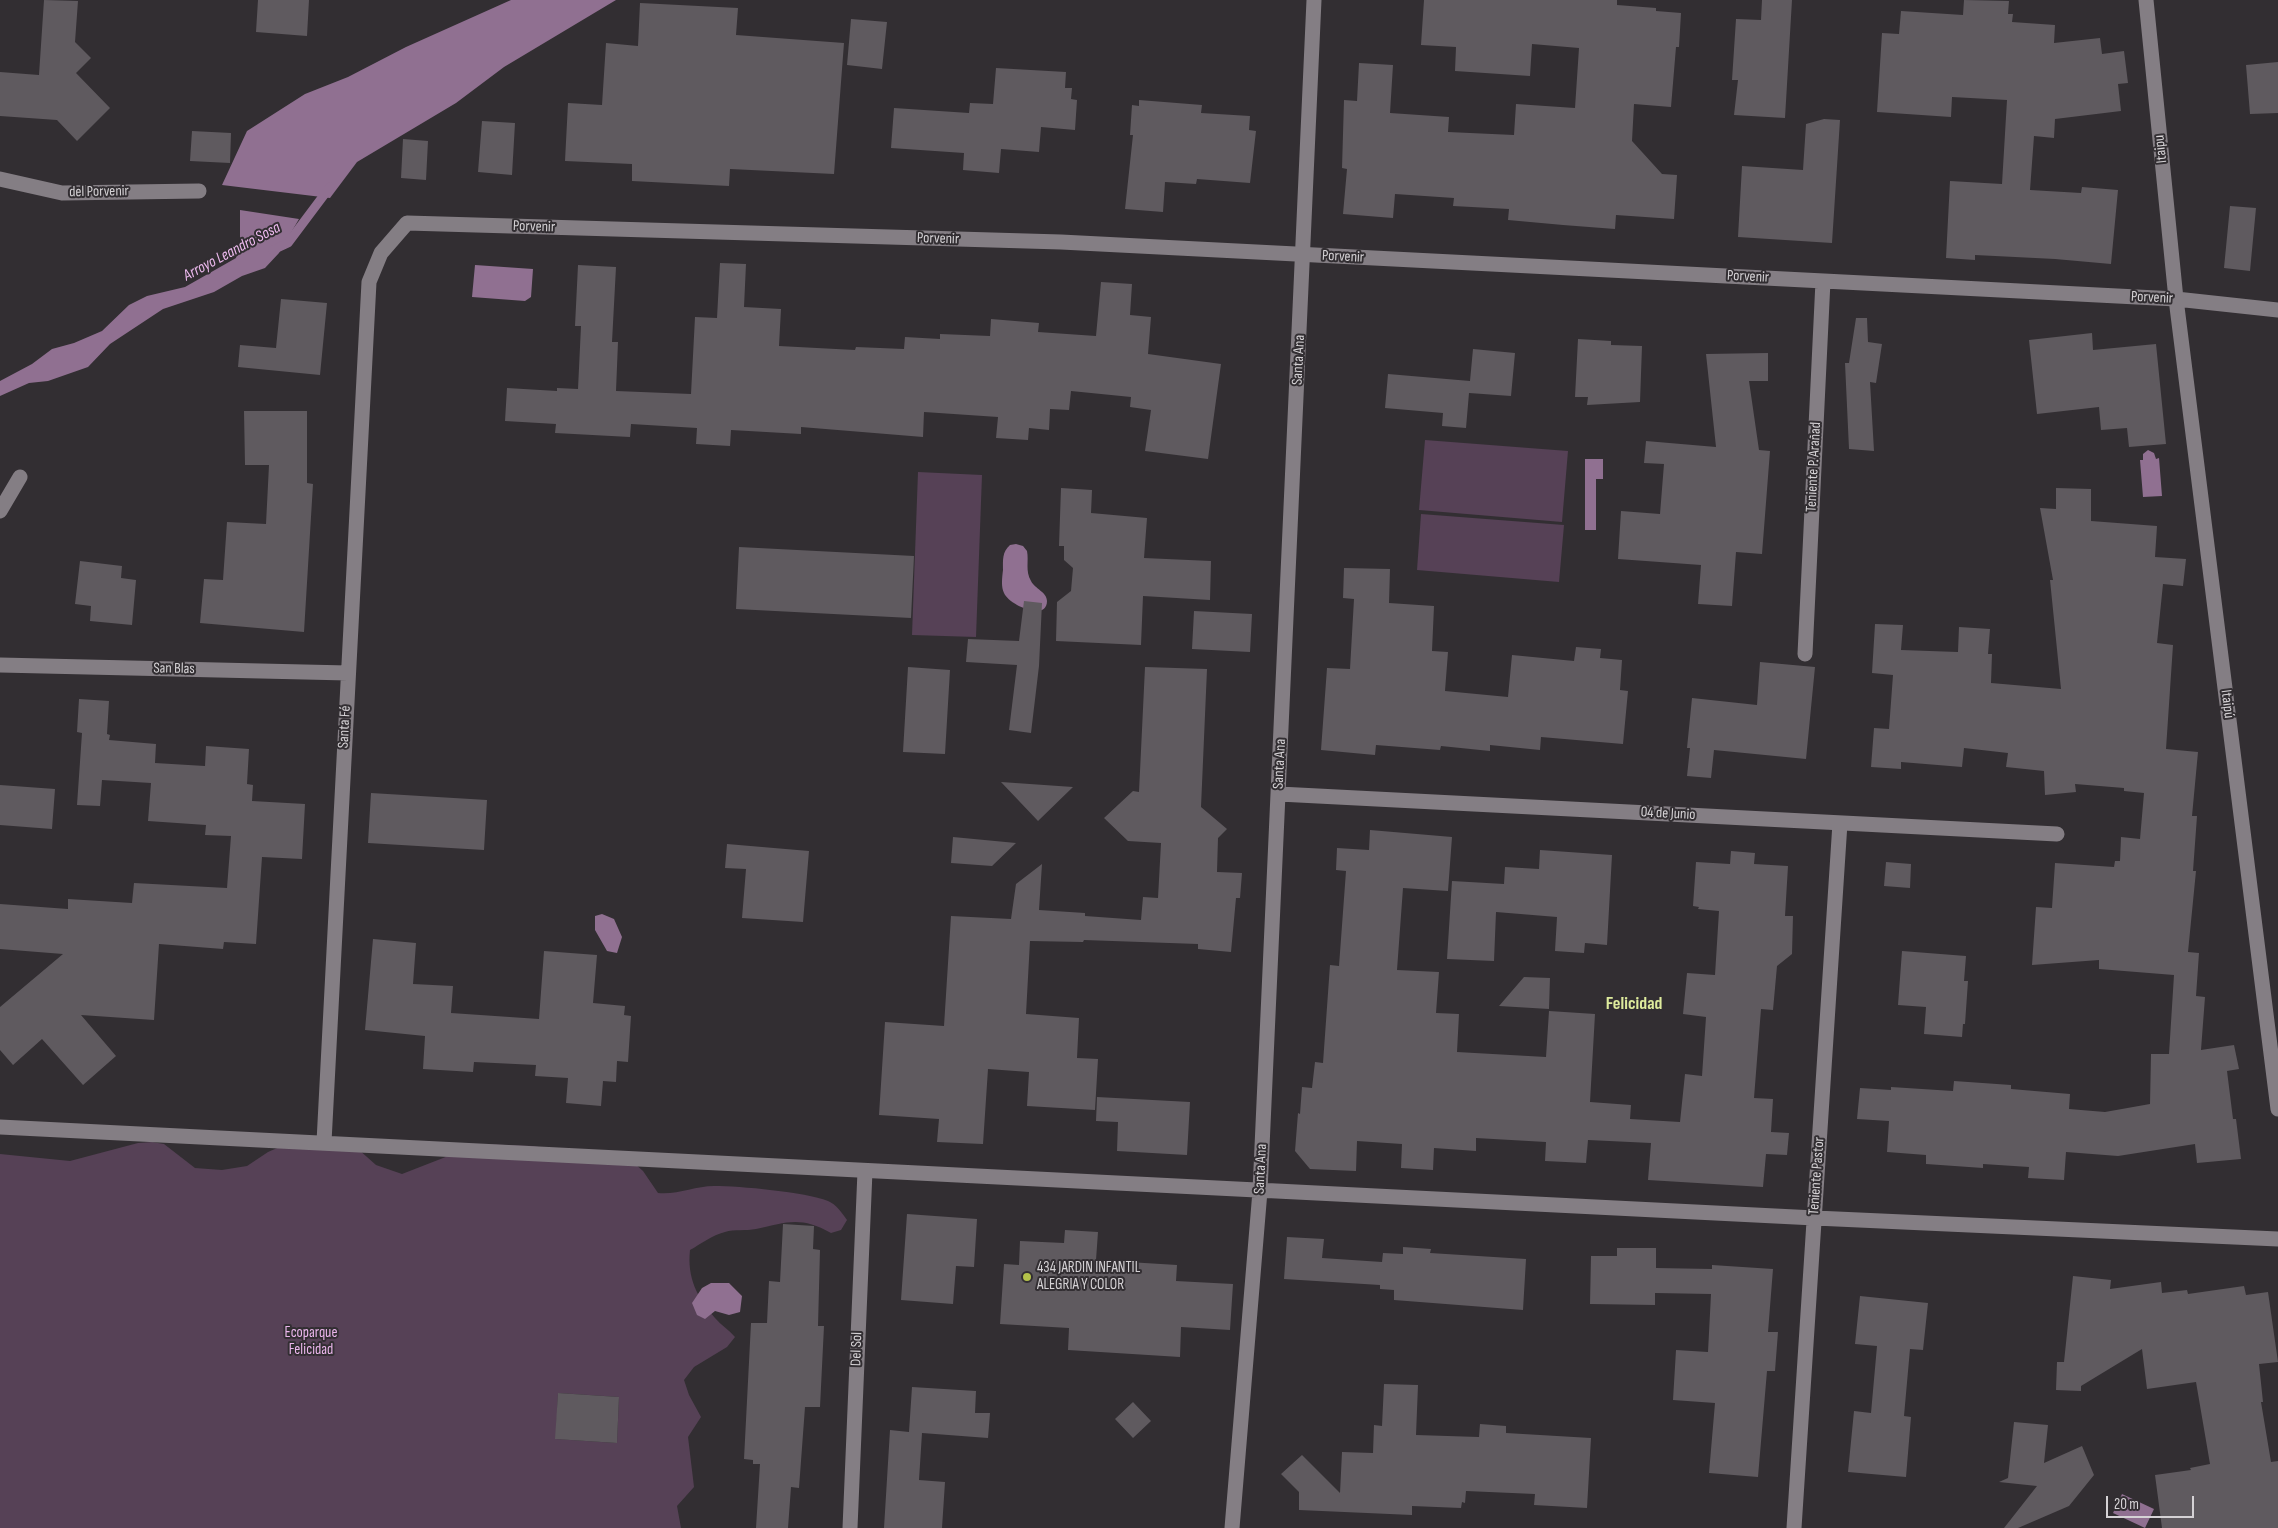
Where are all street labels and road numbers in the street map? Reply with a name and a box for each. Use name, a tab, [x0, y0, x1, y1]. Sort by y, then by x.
street label: Itaipu	[2151, 134, 2171, 164]
street label: del Porvenir	[69, 182, 129, 202]
street label: Porvenir	[513, 217, 555, 237]
street label: Porvenir	[917, 229, 959, 249]
street label: Porvenir	[1321, 247, 1365, 267]
street label: Porvenir	[1726, 267, 1770, 287]
street label: Porvenir	[2130, 288, 2174, 308]
street label: Santa Ana	[1289, 334, 1309, 386]
street label: Teniente P. Arañad	[1803, 421, 1825, 513]
street label: San Blas	[153, 660, 195, 678]
street label: Itaipú	[2216, 689, 2238, 719]
street label: Santa Fé	[335, 705, 355, 749]
street label: Santa Ana	[1270, 738, 1290, 790]
street label: 04 de Junio	[1640, 804, 1696, 824]
street label: Teniente Pastor	[1805, 1136, 1829, 1216]
street label: Santa Ana	[1251, 1143, 1271, 1195]
street label: Del Sol	[847, 1332, 867, 1366]

